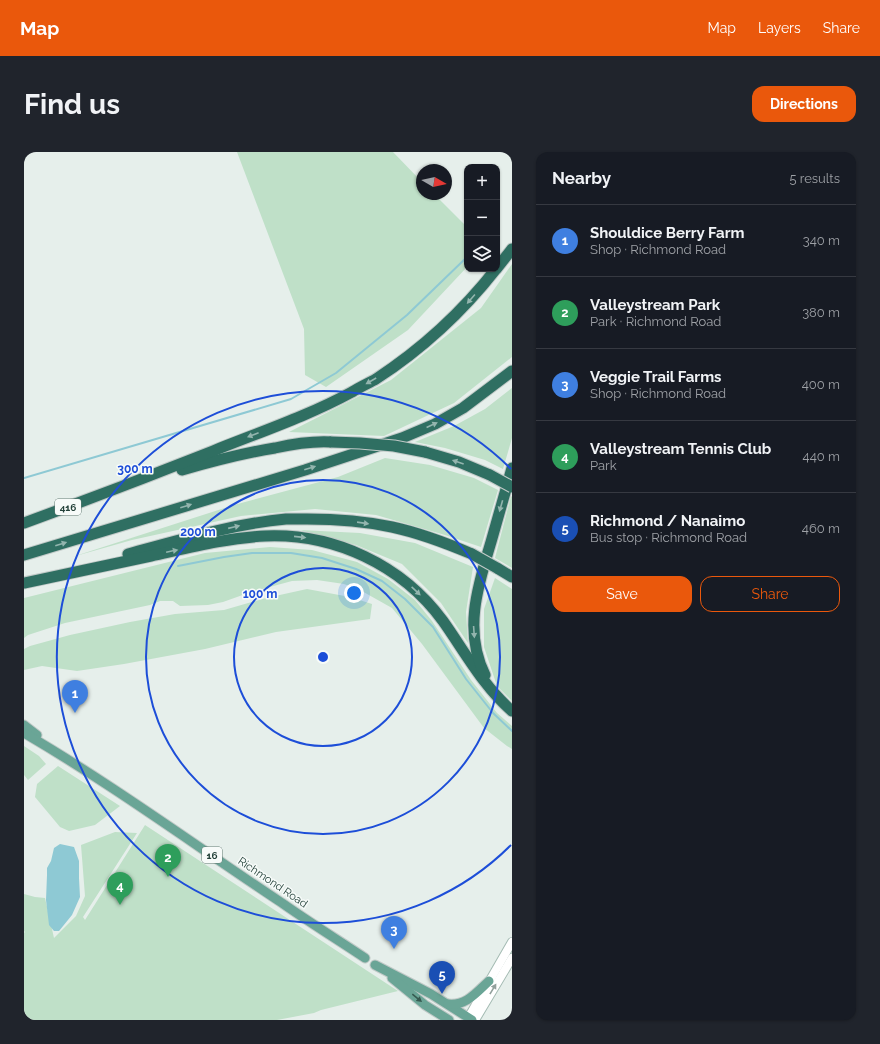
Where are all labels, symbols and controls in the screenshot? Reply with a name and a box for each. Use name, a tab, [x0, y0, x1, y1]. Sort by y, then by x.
text: Map	[20, 17, 59, 39]
text: Map	[708, 20, 736, 36]
text: Layers	[758, 20, 801, 36]
text: Share	[823, 20, 860, 36]
button: Directions	[752, 86, 856, 122]
text: Find us	[24, 88, 120, 121]
north arrow	[416, 164, 452, 200]
map controls	[464, 164, 500, 272]
button: +	[464, 164, 500, 200]
text: Nearby	[552, 168, 611, 188]
text: 5 results	[789, 171, 840, 186]
button: −	[464, 200, 500, 236]
text: Shouldice Berry Farm	[590, 224, 744, 242]
text: 1	[562, 233, 568, 248]
text: 340 m	[803, 233, 840, 248]
button: layers	[464, 236, 500, 272]
text: Shop · Richmond Road	[590, 242, 726, 257]
one-way arrow	[467, 294, 476, 303]
text: Valleystream Park	[590, 296, 720, 314]
text: 2	[561, 305, 569, 320]
text: 380 m	[802, 305, 840, 320]
text: Park · Richmond Road	[590, 314, 721, 329]
text: Veggie Trail Farms	[590, 368, 722, 386]
text: 3	[561, 377, 569, 392]
text: 400 m	[802, 377, 840, 392]
one-way arrow	[365, 378, 377, 385]
text: Shop · Richmond Road	[590, 386, 726, 401]
one-way arrow	[427, 422, 438, 428]
one-way arrow	[247, 433, 259, 439]
text: Valleystream Tennis Club	[590, 440, 771, 458]
text: 4	[561, 449, 569, 464]
text: 440 m	[803, 449, 840, 464]
text: Park	[590, 458, 617, 473]
one-way arrow	[451, 459, 463, 465]
text: 300 m	[117, 462, 153, 476]
one-way arrow	[304, 465, 316, 471]
road number: 416	[55, 499, 81, 515]
one-way arrow	[498, 500, 504, 512]
one-way arrow	[180, 503, 192, 509]
text: Richmond / Nanaimo	[590, 512, 745, 530]
one-way arrow	[357, 519, 369, 526]
text: 5	[561, 521, 569, 536]
text: 460 m	[802, 521, 840, 536]
one-way arrow	[228, 524, 240, 530]
text: 200 m	[180, 525, 216, 539]
text: Bus stop · Richmond Road	[590, 530, 747, 545]
one-way arrow	[294, 534, 306, 541]
one-way arrow	[56, 541, 68, 547]
one-way arrow	[165, 548, 178, 554]
button: Save	[552, 576, 692, 612]
button: Share	[700, 576, 840, 612]
your location	[344, 583, 364, 603]
one-way arrow	[411, 586, 422, 595]
text: 100 m	[243, 587, 277, 601]
one-way arrow	[470, 626, 477, 638]
centre of rings	[316, 650, 330, 664]
pin: 1	[62, 680, 88, 713]
pin: 2	[155, 844, 181, 877]
road number: 16	[202, 847, 222, 863]
street label: Richmond Road	[235, 854, 310, 911]
pin: 4	[107, 872, 133, 905]
pin: 3	[381, 916, 407, 949]
pin: 5	[429, 961, 455, 994]
one-way arrow	[490, 983, 497, 995]
one-way arrow	[411, 993, 422, 1002]

